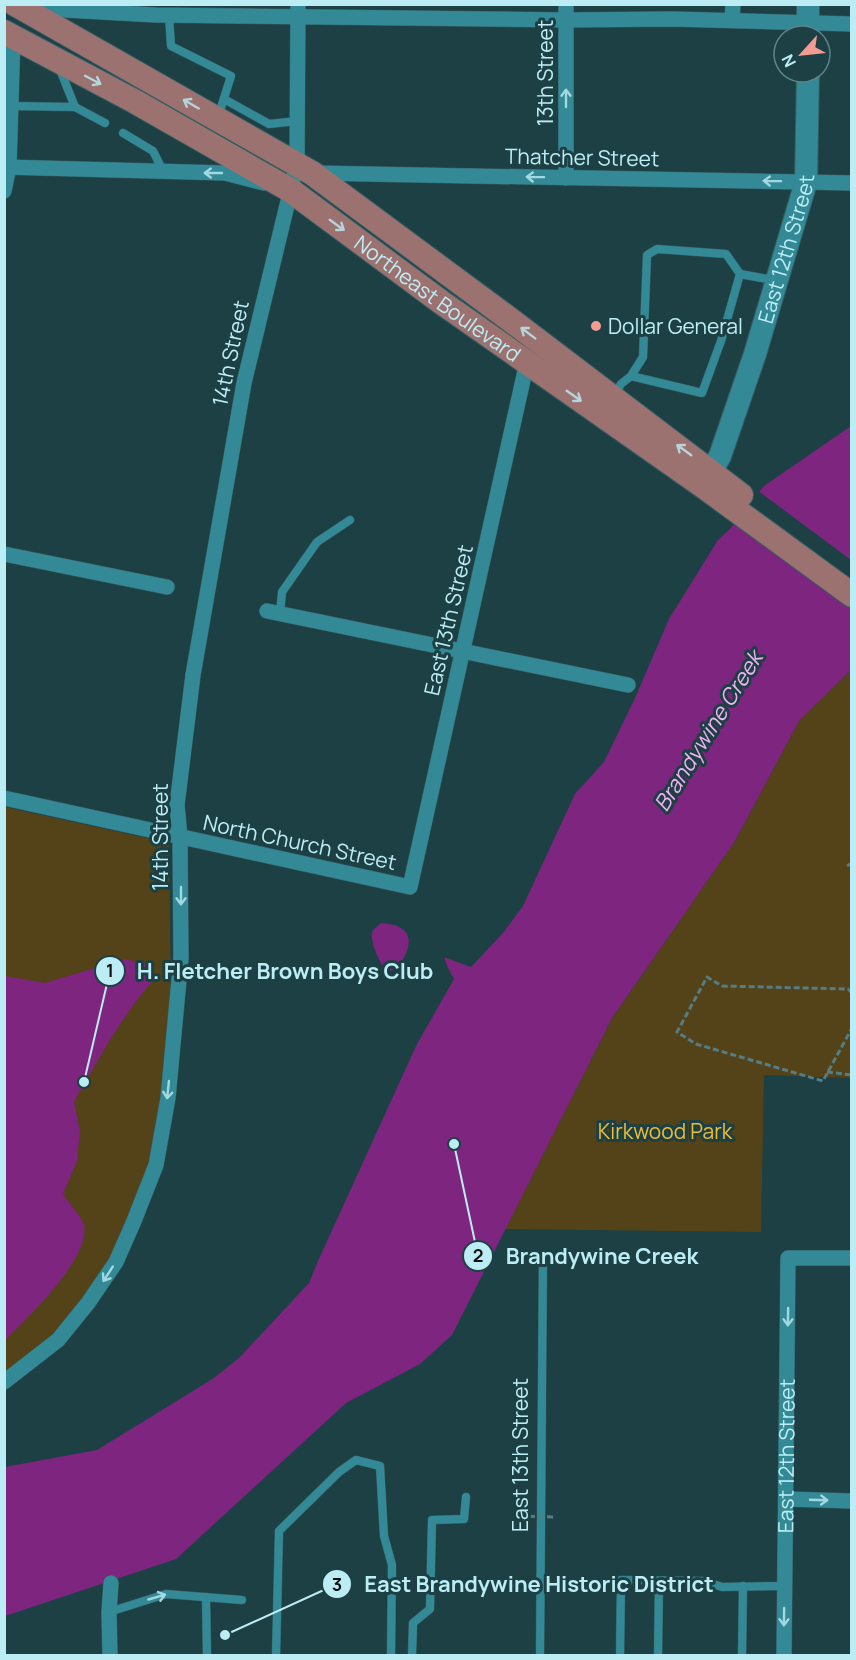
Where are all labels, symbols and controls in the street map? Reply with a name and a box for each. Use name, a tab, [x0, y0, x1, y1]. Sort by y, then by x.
street label: 13th Street	[531, 20, 559, 126]
north arrow	[772, 24, 832, 84]
text: N	[776, 51, 801, 71]
one-way arrow	[84, 74, 101, 86]
one-way arrow	[560, 89, 572, 109]
one-way arrow	[183, 97, 200, 109]
street label: Thatcher Street	[505, 142, 659, 172]
one-way arrow	[203, 167, 223, 179]
one-way arrow	[526, 171, 546, 183]
street label: East 12th Street	[751, 174, 820, 327]
one-way arrow	[763, 175, 783, 187]
one-way arrow	[328, 219, 344, 231]
street label: Northeast Boulevard	[349, 229, 526, 368]
street label: 14th Street	[205, 298, 255, 408]
place label: Dollar General	[608, 312, 743, 340]
marker: Dollar General	[589, 319, 603, 333]
one-way arrow	[520, 327, 536, 340]
one-way arrow	[566, 390, 582, 402]
one-way arrow	[676, 444, 692, 457]
street label: East 13th Street	[417, 542, 479, 698]
water label: Brandywine Creek	[647, 643, 771, 817]
street label: 14th Street	[146, 783, 174, 891]
street label: North Church Street	[201, 808, 399, 876]
one-way arrow	[175, 885, 187, 905]
callout: H. Fletcher Brown Boys Club	[95, 951, 445, 991]
text: H. Fletcher Brown Boys Club	[137, 956, 433, 986]
text: 1	[106, 958, 114, 982]
one-way arrow	[163, 1080, 174, 1100]
park label: Kirkwood Park	[598, 1117, 733, 1145]
callout: Brandywine Creek	[463, 1236, 710, 1276]
text: Brandywine Creek	[506, 1241, 700, 1271]
text: 2	[473, 1243, 483, 1267]
one-way arrow	[102, 1265, 114, 1282]
one-way arrow	[782, 1306, 794, 1326]
street label: East 13th Street	[506, 1378, 534, 1532]
street label: East 12th Street	[771, 1379, 801, 1533]
one-way arrow	[808, 1494, 828, 1506]
callout: East Brandywine Historic District	[322, 1564, 725, 1604]
text: East Brandywine Historic District	[364, 1569, 714, 1599]
text: 3	[332, 1572, 342, 1596]
one-way arrow	[147, 1591, 166, 1602]
one-way arrow	[778, 1606, 790, 1626]

